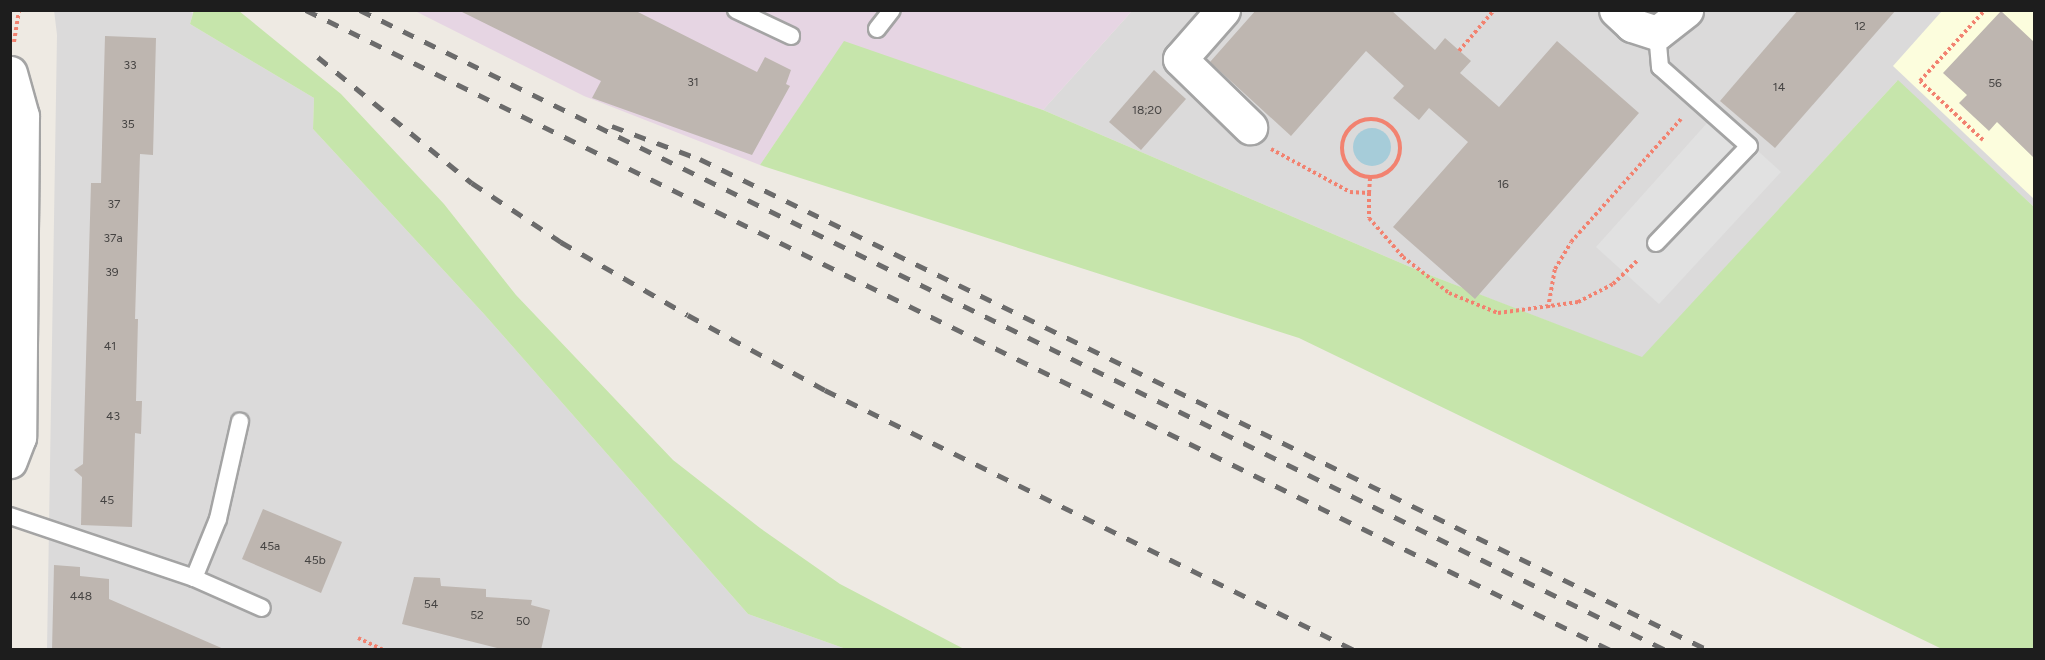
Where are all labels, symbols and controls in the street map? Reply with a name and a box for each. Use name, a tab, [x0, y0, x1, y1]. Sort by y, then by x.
house number: 12	[1854, 20, 1866, 34]
house number: 33	[123, 59, 137, 73]
house number: 31	[687, 76, 699, 90]
house number: 56	[1988, 77, 2002, 91]
house number: 14	[1773, 81, 1785, 95]
house number: 18;20	[1132, 104, 1162, 118]
house number: 35	[121, 118, 135, 132]
house number: 16	[1497, 178, 1509, 192]
house number: 37	[108, 198, 120, 212]
house number: 37a	[103, 232, 123, 246]
house number: 39	[105, 266, 119, 280]
house number: 41	[104, 340, 116, 354]
house number: 43	[106, 410, 120, 424]
house number: 45	[100, 494, 114, 508]
house number: 45a	[260, 540, 280, 554]
house number: 45b	[304, 554, 326, 568]
house number: 448	[70, 590, 92, 604]
house number: 54	[424, 598, 438, 612]
house number: 52	[470, 609, 484, 623]
house number: 50	[516, 615, 530, 629]

